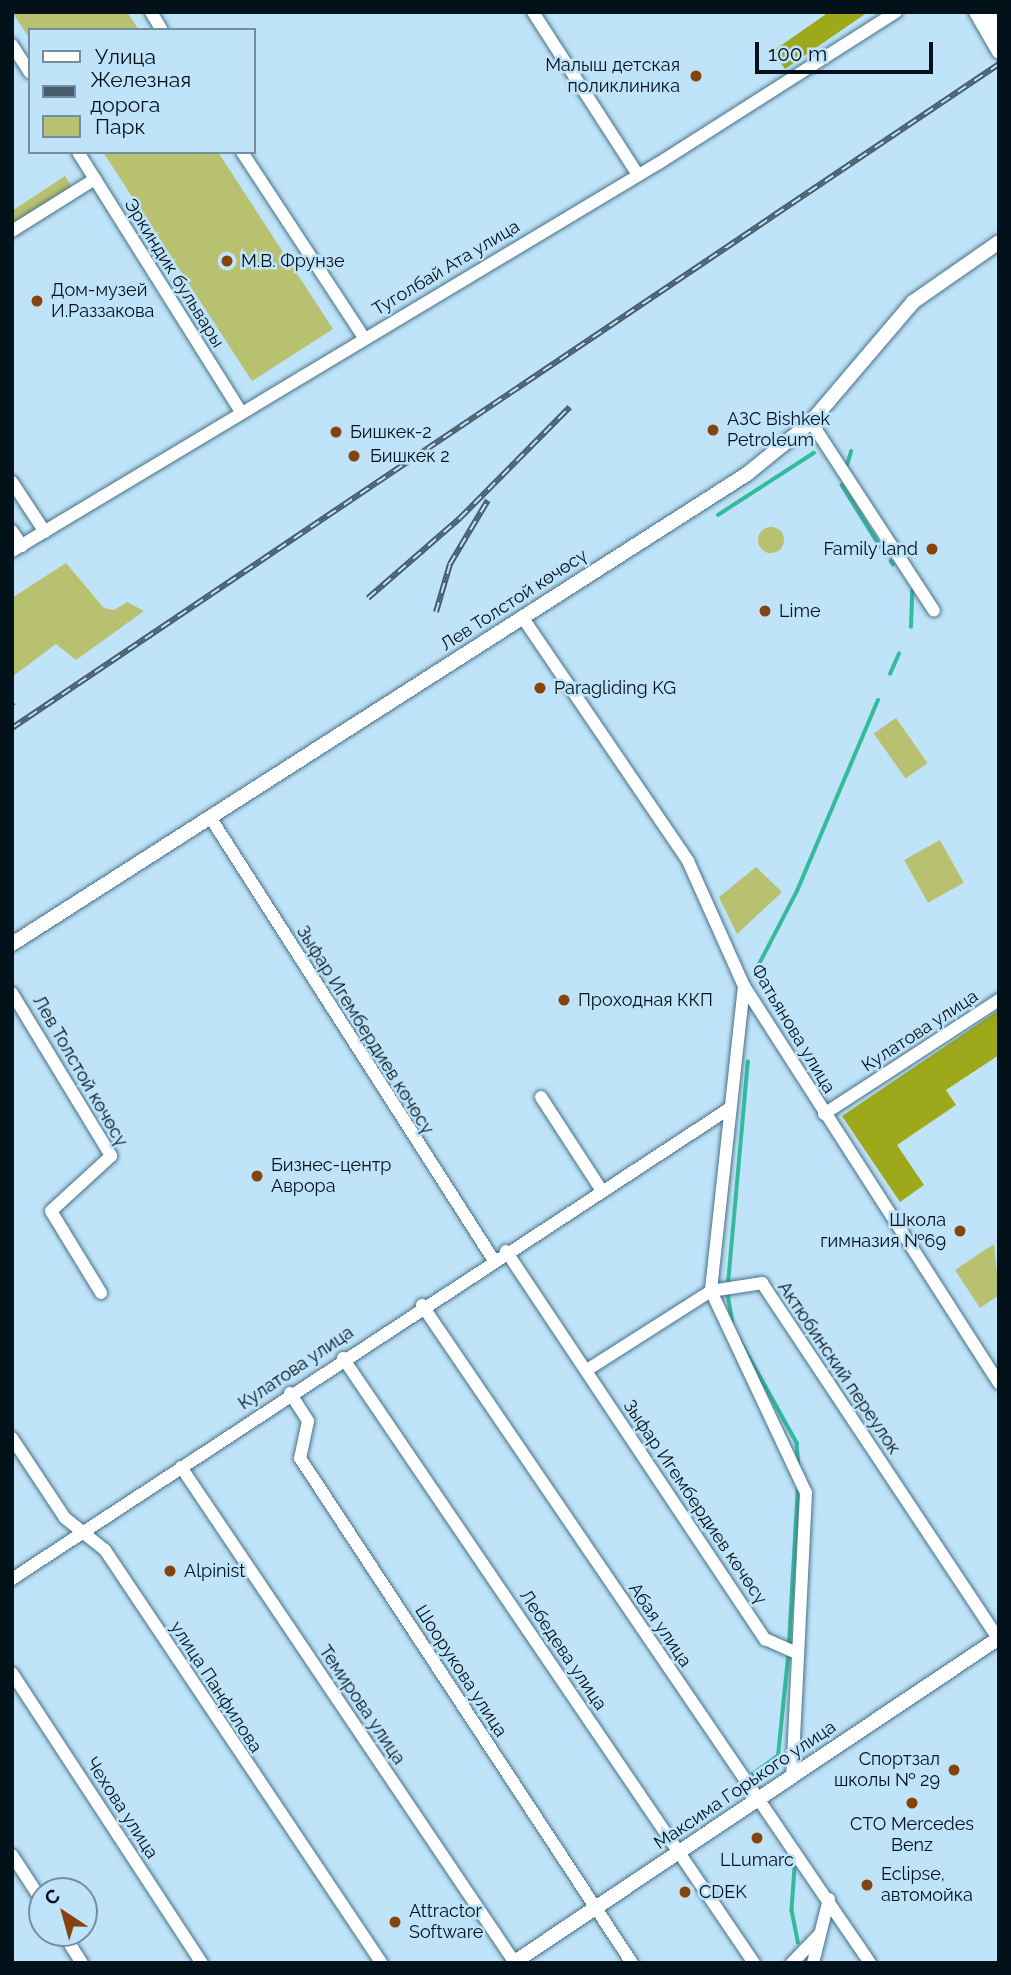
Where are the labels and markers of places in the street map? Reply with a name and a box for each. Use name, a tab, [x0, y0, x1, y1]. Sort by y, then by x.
place label: Малыш детская поликлиника	[545, 55, 680, 98]
marker: Малыш детская поликлиника	[686, 66, 706, 86]
place label: М.В. Фрунзе	[241, 250, 345, 272]
marker: М.В. Фрунзе	[219, 253, 235, 269]
place label: Дом-музей И.Раззакова	[51, 280, 154, 322]
marker: Дом-музей И.Раззакова	[29, 293, 45, 309]
place label: АЗС Bishkek Petroleum	[727, 409, 830, 452]
place label: Бишкек-2	[350, 421, 432, 443]
marker: АЗС Bishkek Petroleum	[705, 422, 721, 438]
marker: Бишкек-2	[328, 424, 344, 440]
place label: Бишкек 2	[370, 445, 450, 467]
marker: Бишкек 2	[344, 446, 364, 466]
place label: Family land	[823, 538, 918, 560]
marker: Family land	[924, 541, 940, 557]
place label: Lime	[779, 600, 821, 622]
marker: Lime	[757, 603, 773, 619]
place label: Paragliding KG	[554, 677, 676, 699]
marker: Paragliding KG	[532, 680, 548, 696]
place label: Проходная ККП	[578, 989, 713, 1011]
marker: Проходная ККП	[556, 992, 572, 1008]
place label: Бизнес-центр Аврора	[271, 1155, 391, 1198]
marker: Бизнес-центр Аврора	[249, 1168, 265, 1184]
place label: Школа гимназия №69	[820, 1210, 946, 1252]
marker: Школа гимназия №69	[952, 1223, 968, 1239]
place label: Alpinist	[184, 1560, 245, 1582]
marker: Alpinist	[162, 1563, 178, 1579]
place label: Спортзал школы № 29	[834, 1749, 940, 1792]
marker: Спортзал школы № 29	[946, 1762, 962, 1778]
marker: СТО Mercedes Benz	[904, 1795, 920, 1811]
place label: СТО Mercedes Benz	[850, 1814, 974, 1856]
marker: LLumarc	[749, 1830, 765, 1846]
place label: LLumarc	[720, 1849, 794, 1871]
place label: Eclipse, автомойка	[881, 1864, 973, 1906]
marker: Eclipse, автомойка	[859, 1877, 875, 1893]
place label: CDEK	[699, 1881, 747, 1903]
marker: CDEK	[677, 1884, 693, 1900]
place label: Attractor Software	[409, 1901, 483, 1944]
marker: Attractor Software	[387, 1914, 403, 1930]

